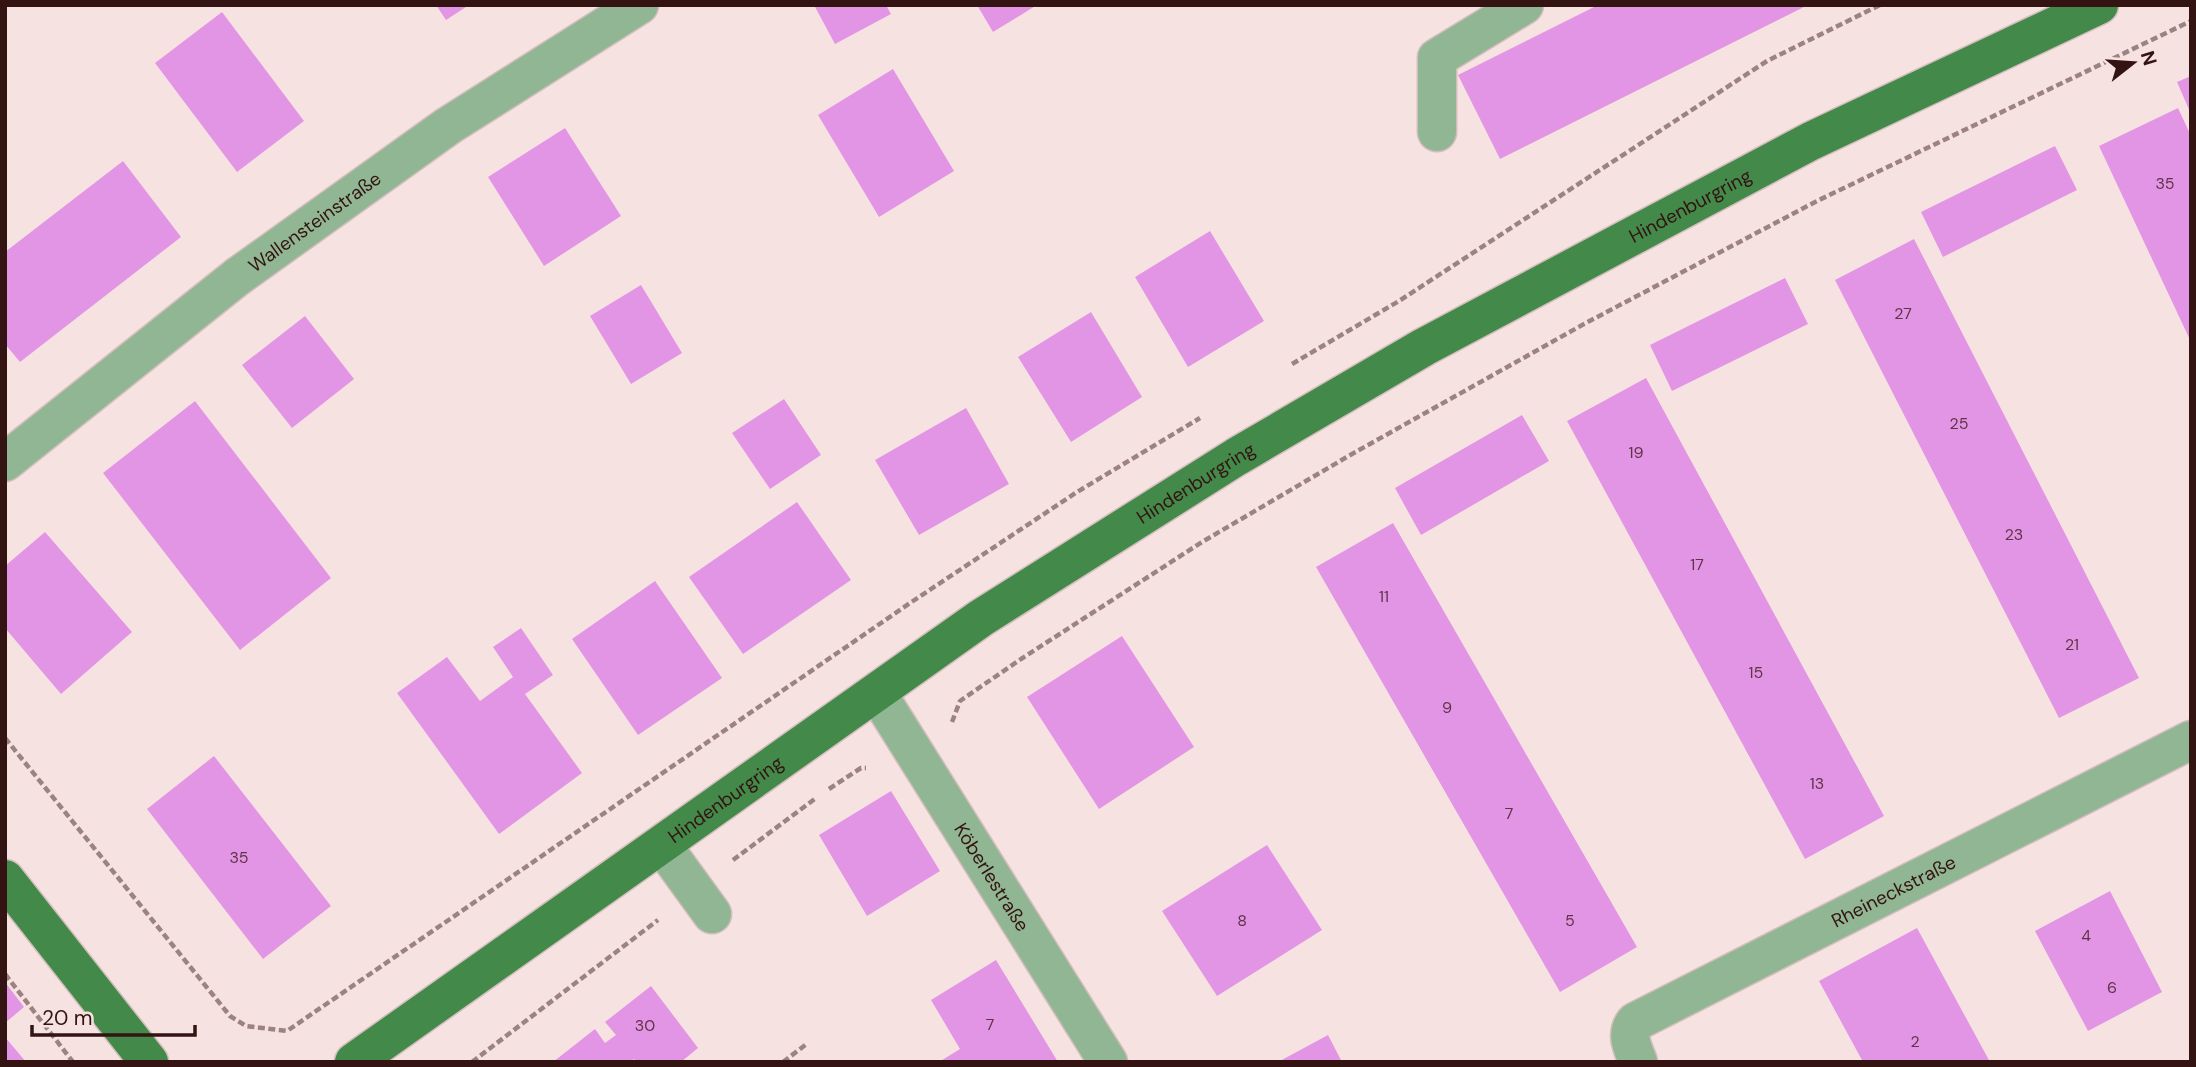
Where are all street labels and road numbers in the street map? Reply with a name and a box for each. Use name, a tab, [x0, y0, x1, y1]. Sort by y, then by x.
street label: Hindenburgring	[1624, 162, 1756, 248]
street label: Wallensteinstraße	[243, 166, 386, 278]
street label: Hindenburgring	[1132, 436, 1260, 529]
street label: Hindenburgring	[663, 750, 788, 848]
street label: Köberlestraße	[949, 818, 1036, 936]
street label: Rheineckstraße	[1827, 849, 1960, 933]

